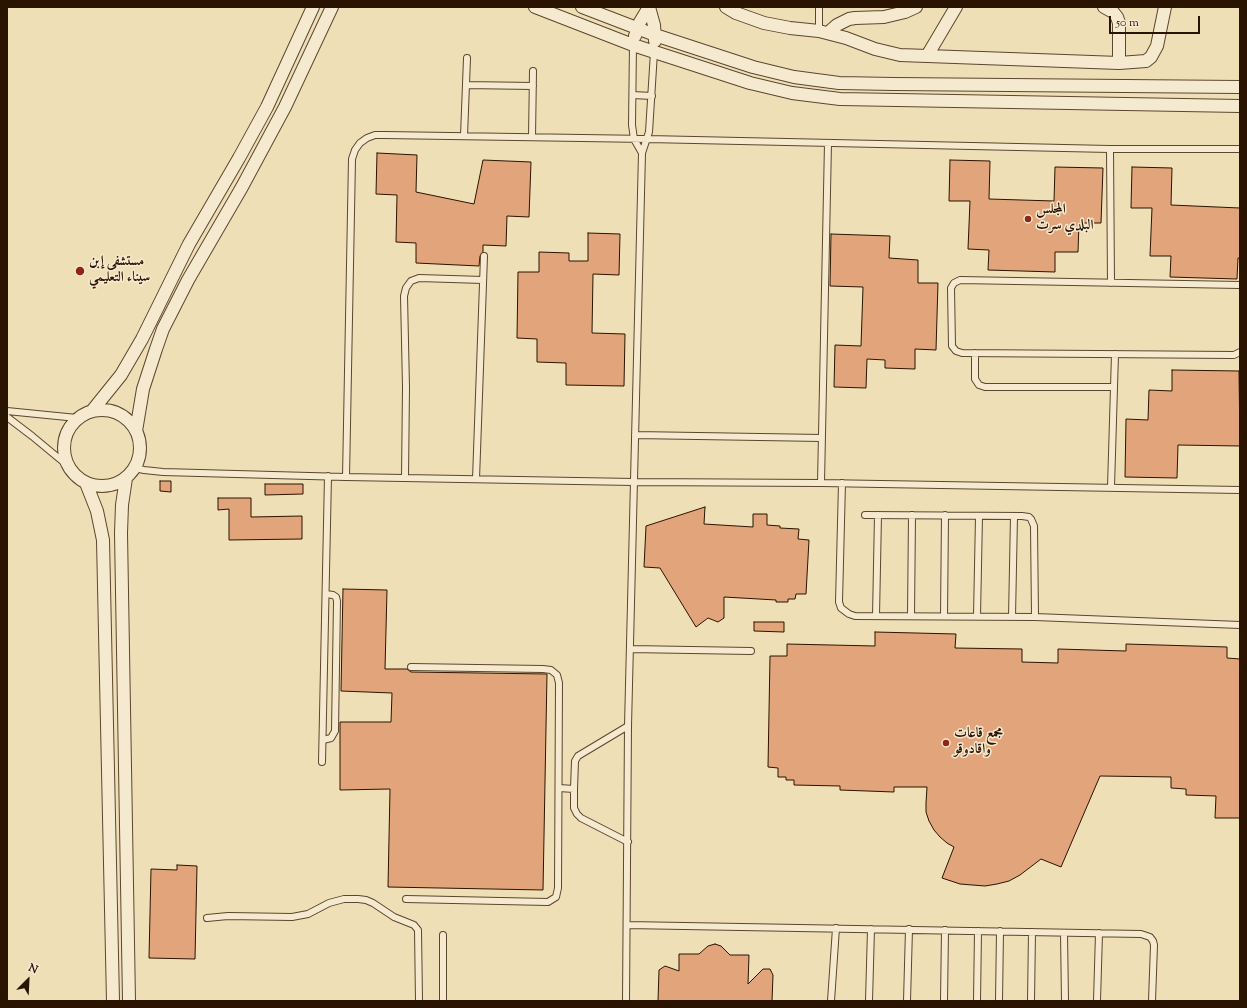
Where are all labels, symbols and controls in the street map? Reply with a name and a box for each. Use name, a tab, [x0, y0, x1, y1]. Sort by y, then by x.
scale bar	[1111, 8, 1202, 34]
text: 50 m	[1116, 14, 1139, 32]
place label: المجلس البلدي سرت	[1036, 203, 1094, 236]
marker: المجلس البلدي سرت	[1023, 214, 1033, 224]
place label: مستشفى إبن سيناء التعليمي	[89, 255, 150, 288]
marker: مستشفى إبن سيناء التعليمي	[74, 265, 86, 277]
place label: مجمع قاعات واقادوقو	[954, 727, 1003, 760]
marker: مجمع قاعات واقادوقو	[941, 738, 951, 748]
north arrow	[8, 960, 48, 1000]
text: N	[26, 960, 40, 978]

